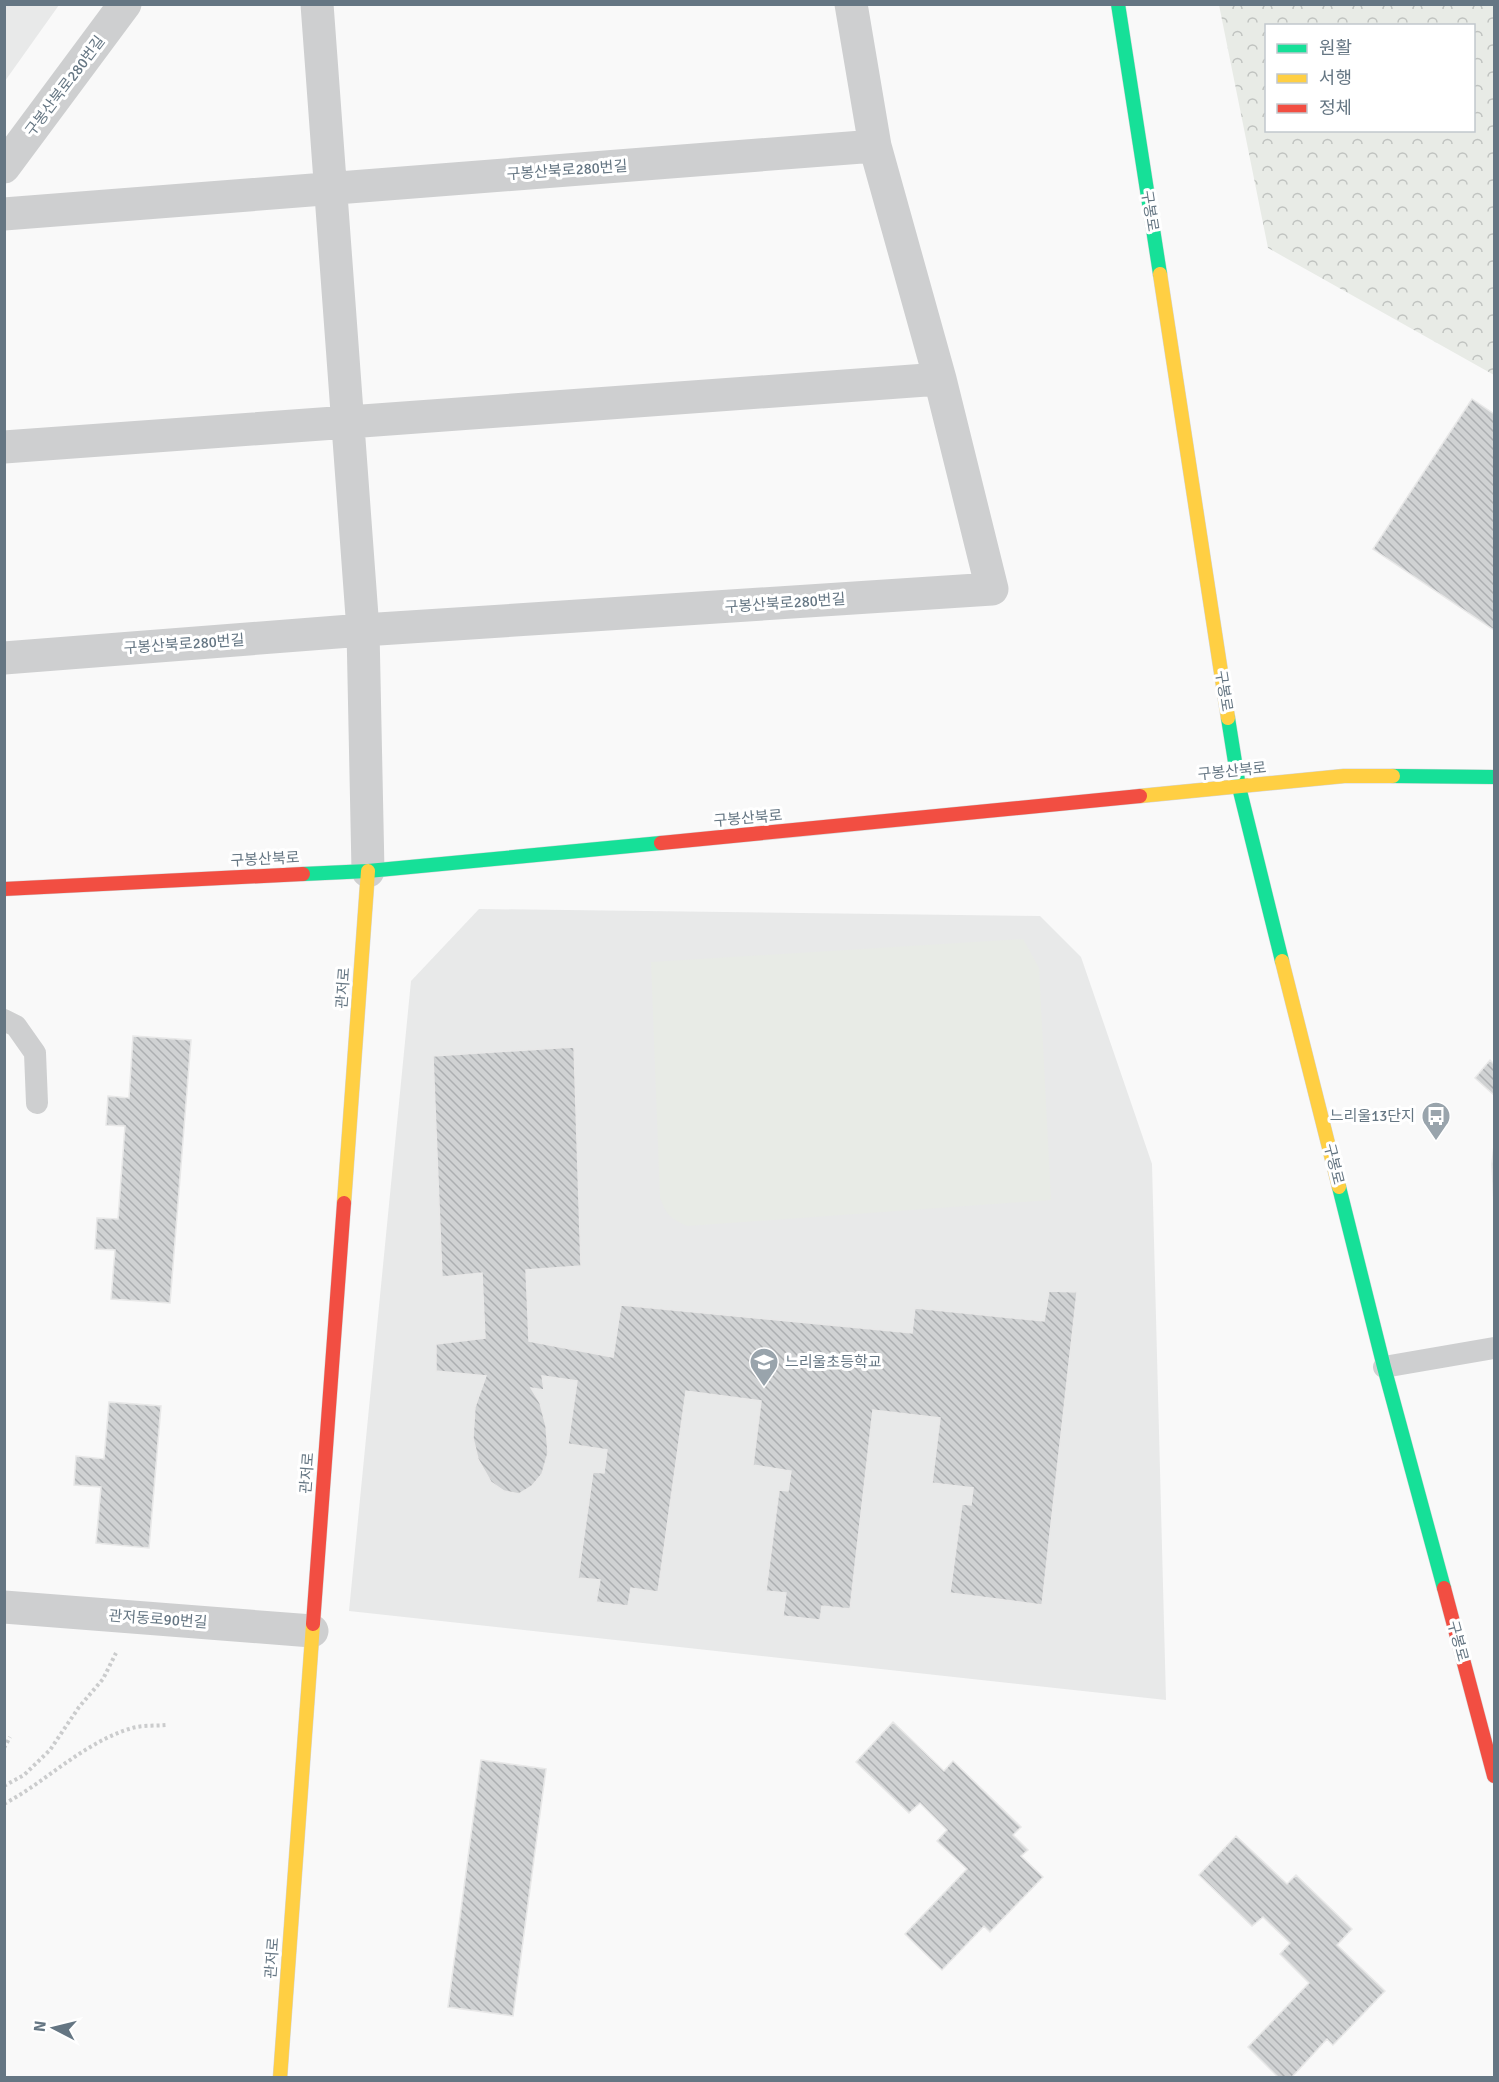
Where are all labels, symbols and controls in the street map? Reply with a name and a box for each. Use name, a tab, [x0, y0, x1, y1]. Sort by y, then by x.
legend	[1265, 24, 1475, 132]
street label: 구봉산북로280번길	[21, 32, 109, 140]
text: 원활	[1319, 37, 1352, 59]
text: 서행	[1319, 67, 1352, 89]
text: 정체	[1319, 97, 1352, 119]
street label: 구봉산북로280번길	[506, 157, 628, 183]
street label: 구봉로	[1138, 189, 1162, 233]
street label: 구봉산북로280번길	[724, 590, 846, 616]
street label: 구봉산북로280번길	[123, 631, 245, 657]
street label: 구봉로	[1212, 669, 1236, 713]
street label: 구봉산북로	[1197, 758, 1267, 784]
street label: 구봉산북로	[713, 806, 783, 830]
street label: 구봉산북로	[230, 848, 300, 870]
street label: 관저로	[333, 967, 353, 1009]
bus stop icon: 느리울13단지	[1420, 1100, 1452, 1142]
place label: 느리울13단지	[1330, 1107, 1415, 1125]
street label: 구봉로	[1320, 1142, 1348, 1186]
school or university icon: 느리울초등학교	[748, 1346, 780, 1388]
place label: 느리울초등학교	[785, 1353, 882, 1371]
street label: 관저로	[297, 1452, 317, 1494]
street label: 관저동로90번길	[108, 1607, 208, 1631]
street label: 구봉로	[1444, 1619, 1472, 1663]
street label: 관저로	[262, 1937, 282, 1979]
north arrow	[24, 1998, 84, 2058]
text: N	[30, 2020, 51, 2033]

